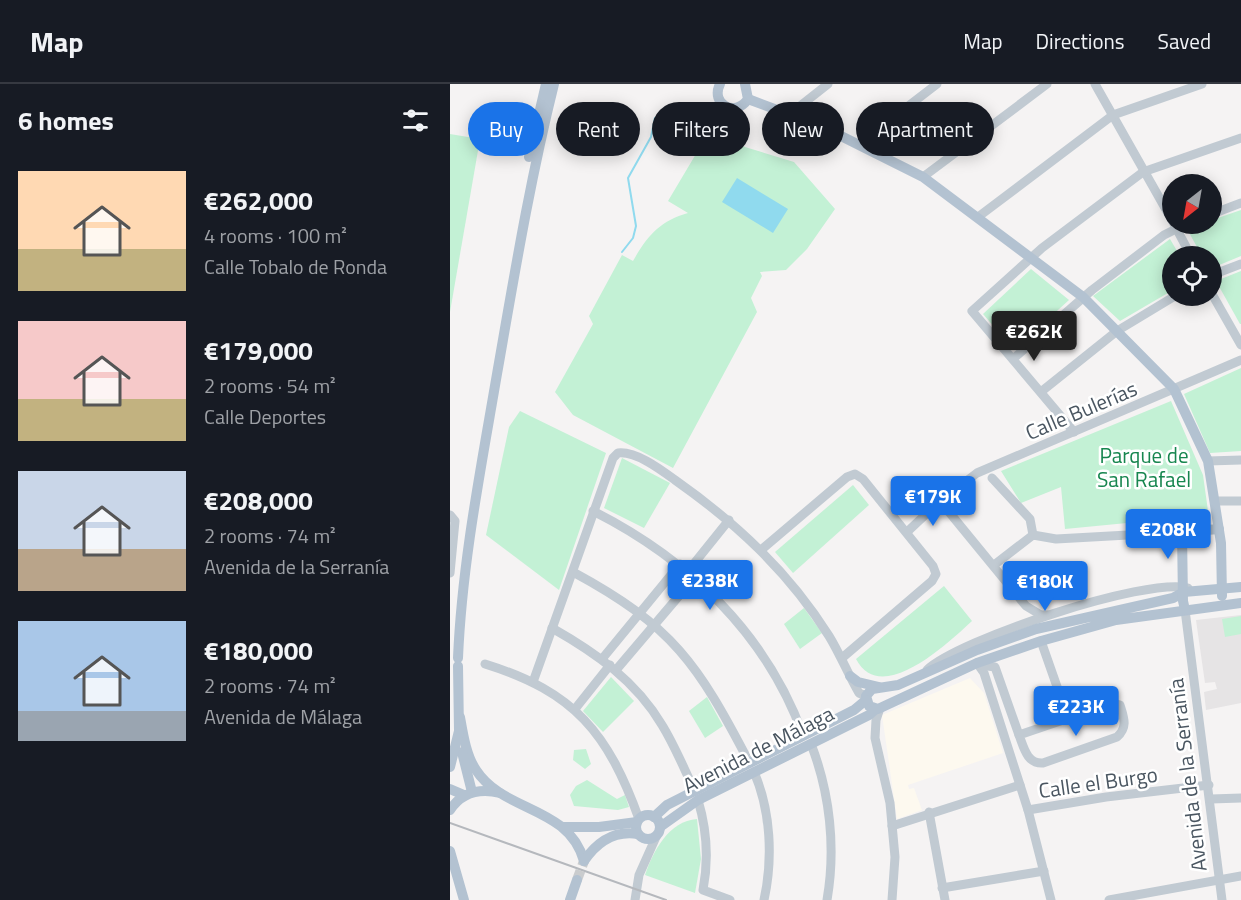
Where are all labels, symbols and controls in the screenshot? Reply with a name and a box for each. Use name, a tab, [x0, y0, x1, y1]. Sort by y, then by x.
text: Map	[30, 20, 84, 63]
text: Map	[963, 25, 1003, 57]
text: Directions	[1036, 25, 1125, 57]
text: Saved	[1158, 25, 1211, 57]
text: 6 homes	[18, 101, 114, 140]
chip: Buy	[468, 102, 544, 156]
chip: Rent	[556, 102, 640, 156]
chip: Filters	[652, 102, 750, 156]
chip: New	[762, 102, 844, 156]
chip: Apartment	[856, 102, 994, 156]
icon: filters	[399, 104, 432, 137]
north arrow	[1162, 174, 1222, 234]
map controls	[1162, 174, 1222, 306]
text: €262,000	[204, 181, 313, 220]
icon: home	[66, 195, 138, 267]
text: 4 rooms · 100 m²	[204, 220, 347, 251]
button: locate	[1162, 246, 1222, 306]
text: Calle Tobalo de Ronda	[204, 251, 387, 282]
pin: €262K	[992, 311, 1076, 362]
text: €262K	[1006, 315, 1062, 346]
text: €179,000	[204, 331, 313, 370]
icon: home	[66, 345, 138, 417]
text: 2 rooms · 54 m²	[204, 370, 336, 401]
street label: Calle Bulerías	[1020, 372, 1142, 448]
text: Calle Deportes	[204, 401, 326, 432]
park label: Parque de San Rafael	[1097, 439, 1191, 495]
pin: €179K	[891, 476, 975, 527]
text: €179K	[905, 480, 961, 511]
text: €208,000	[204, 481, 313, 520]
icon: home	[66, 495, 138, 567]
pin: €208K	[1126, 509, 1210, 560]
text: €208K	[1140, 513, 1196, 544]
text: 2 rooms · 74 m²	[204, 520, 336, 551]
text: Avenida de la Serranía	[204, 551, 389, 582]
pin: €238K	[668, 560, 752, 611]
pin: €180K	[1003, 561, 1087, 612]
text: €238K	[682, 564, 738, 595]
text: €180K	[1017, 565, 1073, 596]
text: €180,000	[204, 631, 313, 670]
icon: home	[66, 645, 138, 717]
text: 2 rooms · 74 m²	[204, 670, 336, 701]
street label: Avenida de la Serranía	[1159, 676, 1215, 873]
pin: €223K	[1034, 686, 1118, 737]
text: €223K	[1048, 690, 1104, 721]
street label: Avenida de Málaga	[677, 697, 840, 801]
text: Avenida de Málaga	[204, 701, 362, 732]
street label: Calle el Burgo	[1036, 758, 1160, 806]

